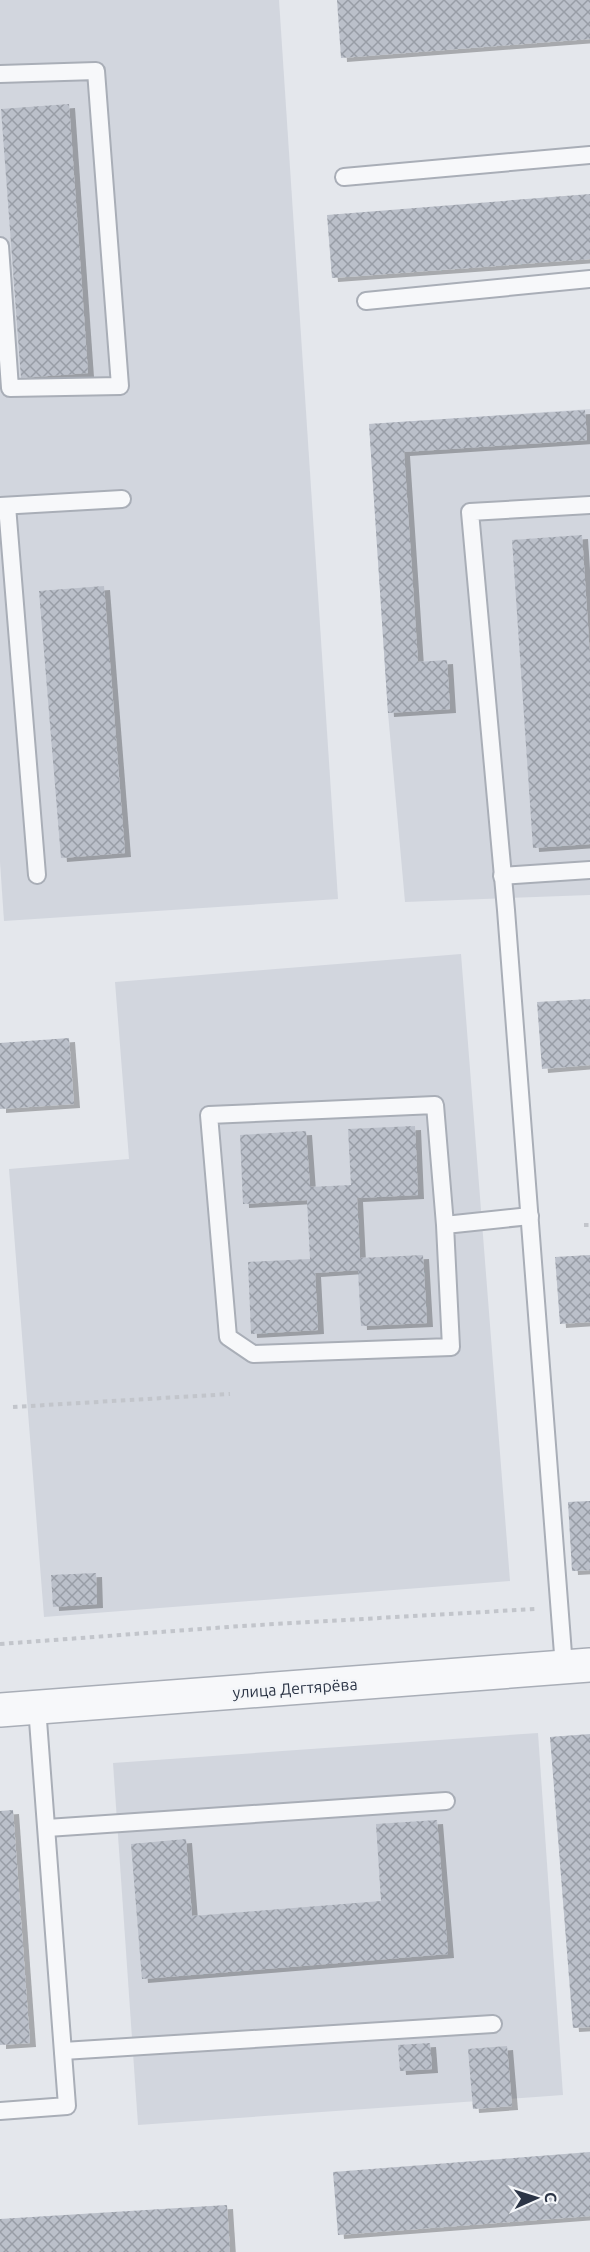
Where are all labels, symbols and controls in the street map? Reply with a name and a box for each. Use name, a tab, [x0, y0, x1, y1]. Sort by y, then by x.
street label: улица Дегтярёва	[232, 1675, 358, 1701]
north arrow	[506, 2168, 566, 2228]
text: С	[542, 2192, 560, 2203]

